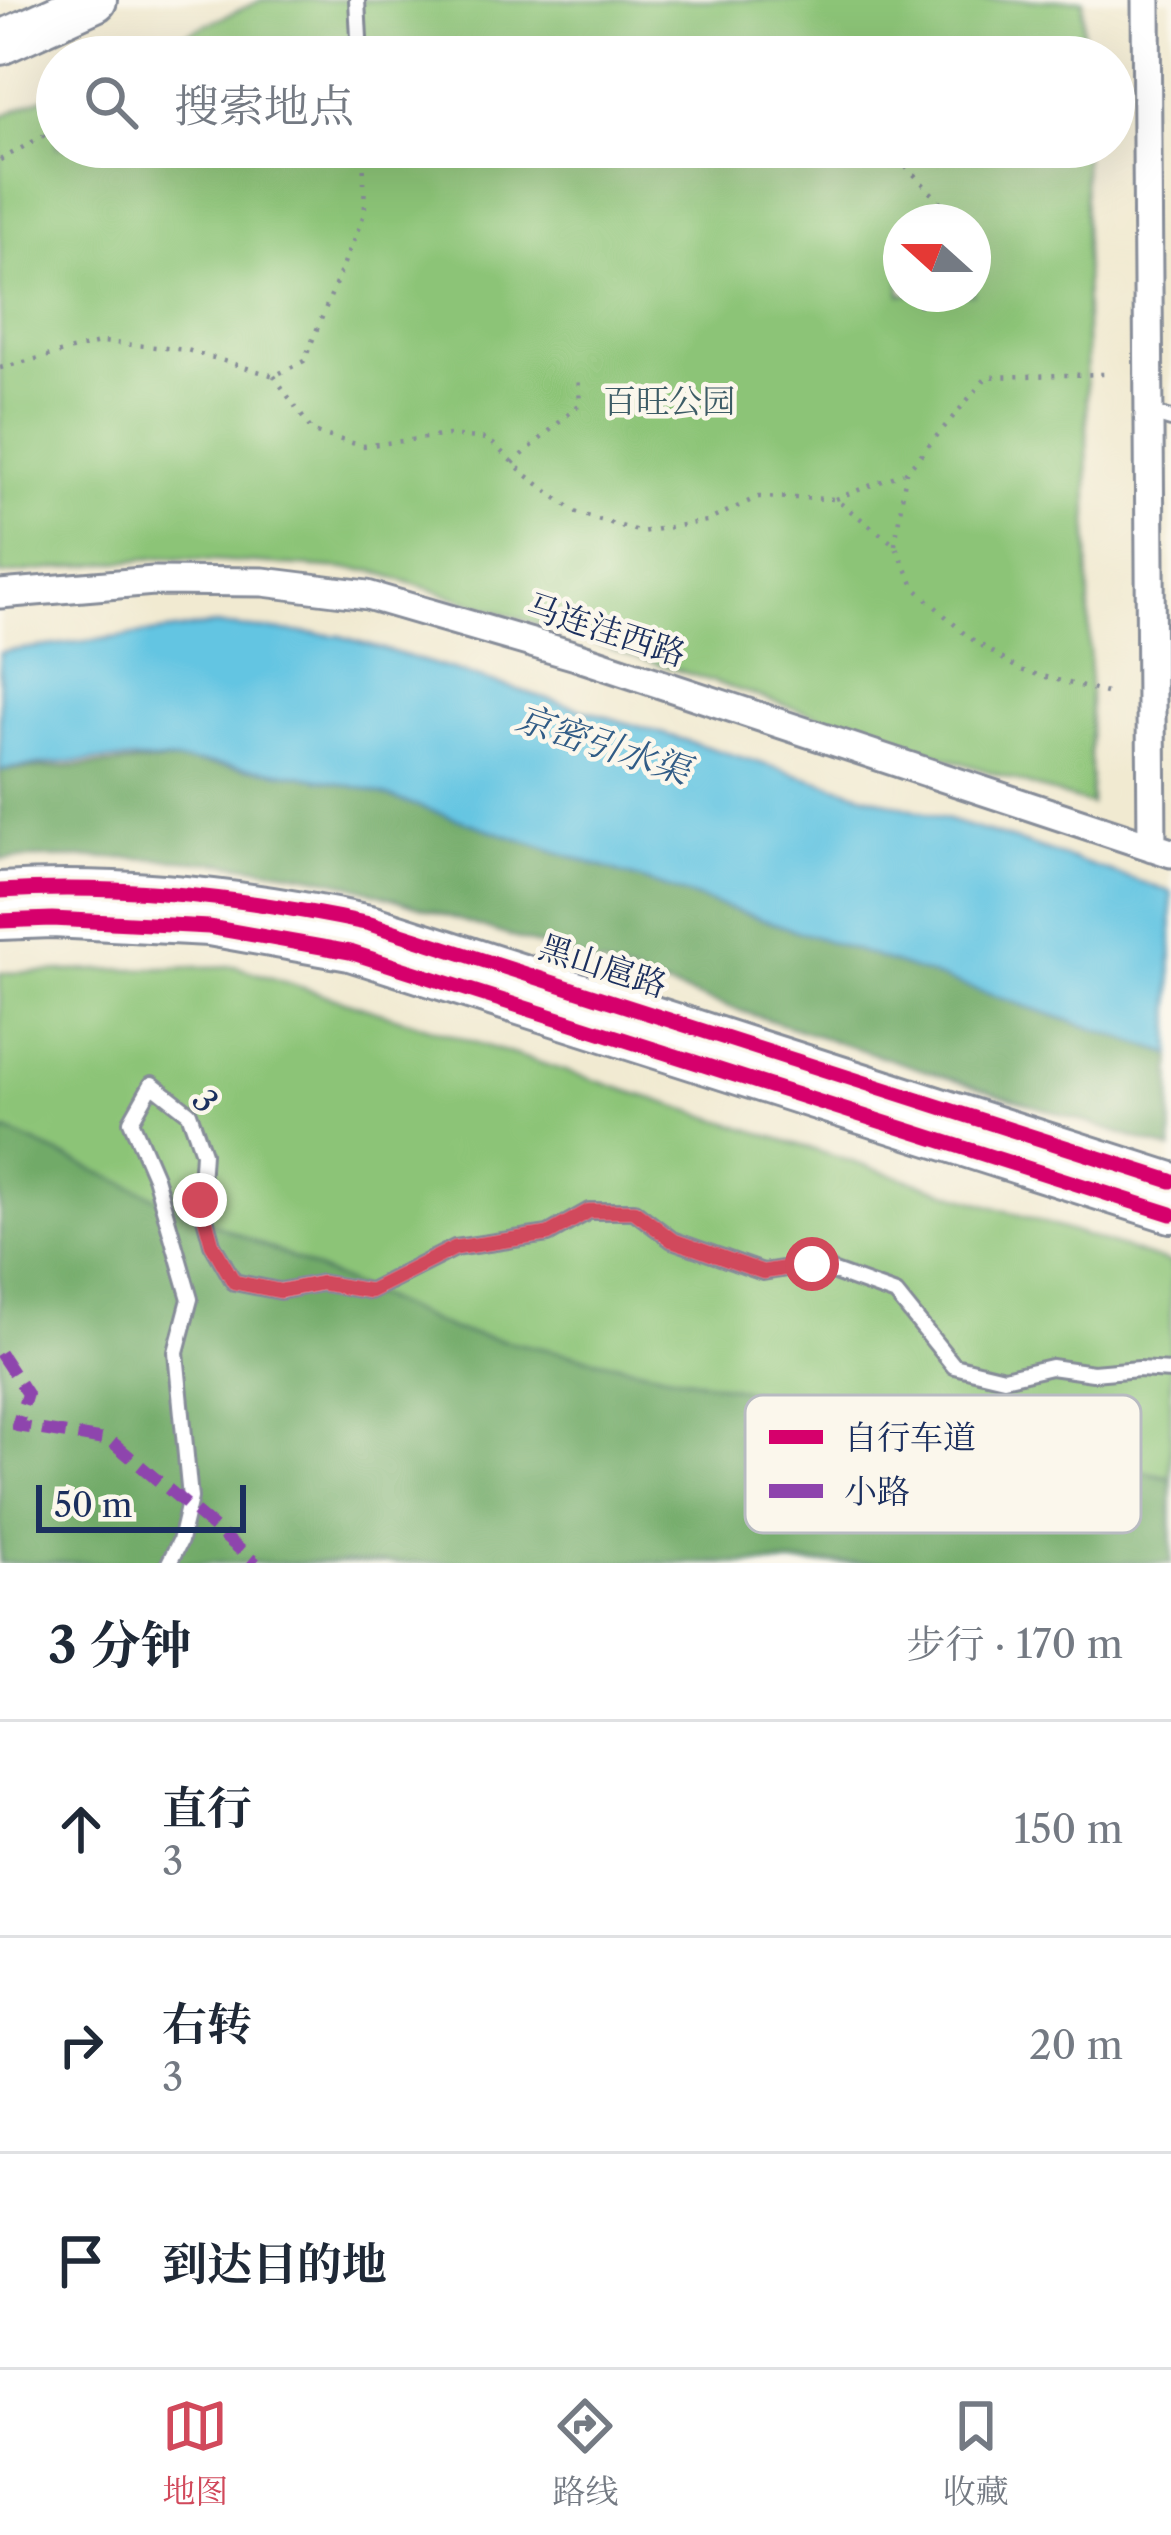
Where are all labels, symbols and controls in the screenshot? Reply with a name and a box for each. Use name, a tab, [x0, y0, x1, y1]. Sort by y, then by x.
search box	[36, 36, 1135, 168]
icon: search	[78, 69, 144, 135]
text: 搜索地点	[174, 78, 354, 134]
north arrow	[883, 204, 991, 312]
park label: 百旺公园	[603, 381, 735, 422]
street label: 马连洼西路	[521, 585, 691, 675]
water label: 京密引水渠	[511, 695, 700, 794]
street label: 黑山扈路	[534, 926, 672, 1006]
street label: 3	[183, 1082, 227, 1120]
route end	[173, 1173, 227, 1227]
route start	[785, 1237, 839, 1291]
legend	[745, 1395, 1141, 1533]
text: 自行车道	[844, 1417, 976, 1458]
text: 小路	[844, 1471, 910, 1512]
scale bar	[36, 1479, 246, 1532]
text: 50 m	[54, 1485, 132, 1526]
text: 3 分钟	[48, 1614, 192, 1676]
text: 步行 · 170 m	[906, 1620, 1123, 1668]
text: 直行	[162, 1780, 252, 1836]
icon: ahead	[48, 1796, 114, 1862]
text: 150 m	[1014, 1805, 1123, 1853]
text: 3	[162, 1837, 183, 1885]
text: 右转	[162, 1996, 252, 2052]
icon: right	[48, 2012, 114, 2078]
text: 20 m	[1029, 2021, 1123, 2069]
text: 3	[162, 2053, 183, 2101]
icon: arrive	[48, 2228, 114, 2294]
text: 到达目的地	[162, 2236, 387, 2292]
tab: 地图	[162, 2393, 228, 2512]
tab: 路线	[552, 2393, 618, 2512]
tab: 收藏	[943, 2393, 1009, 2512]

